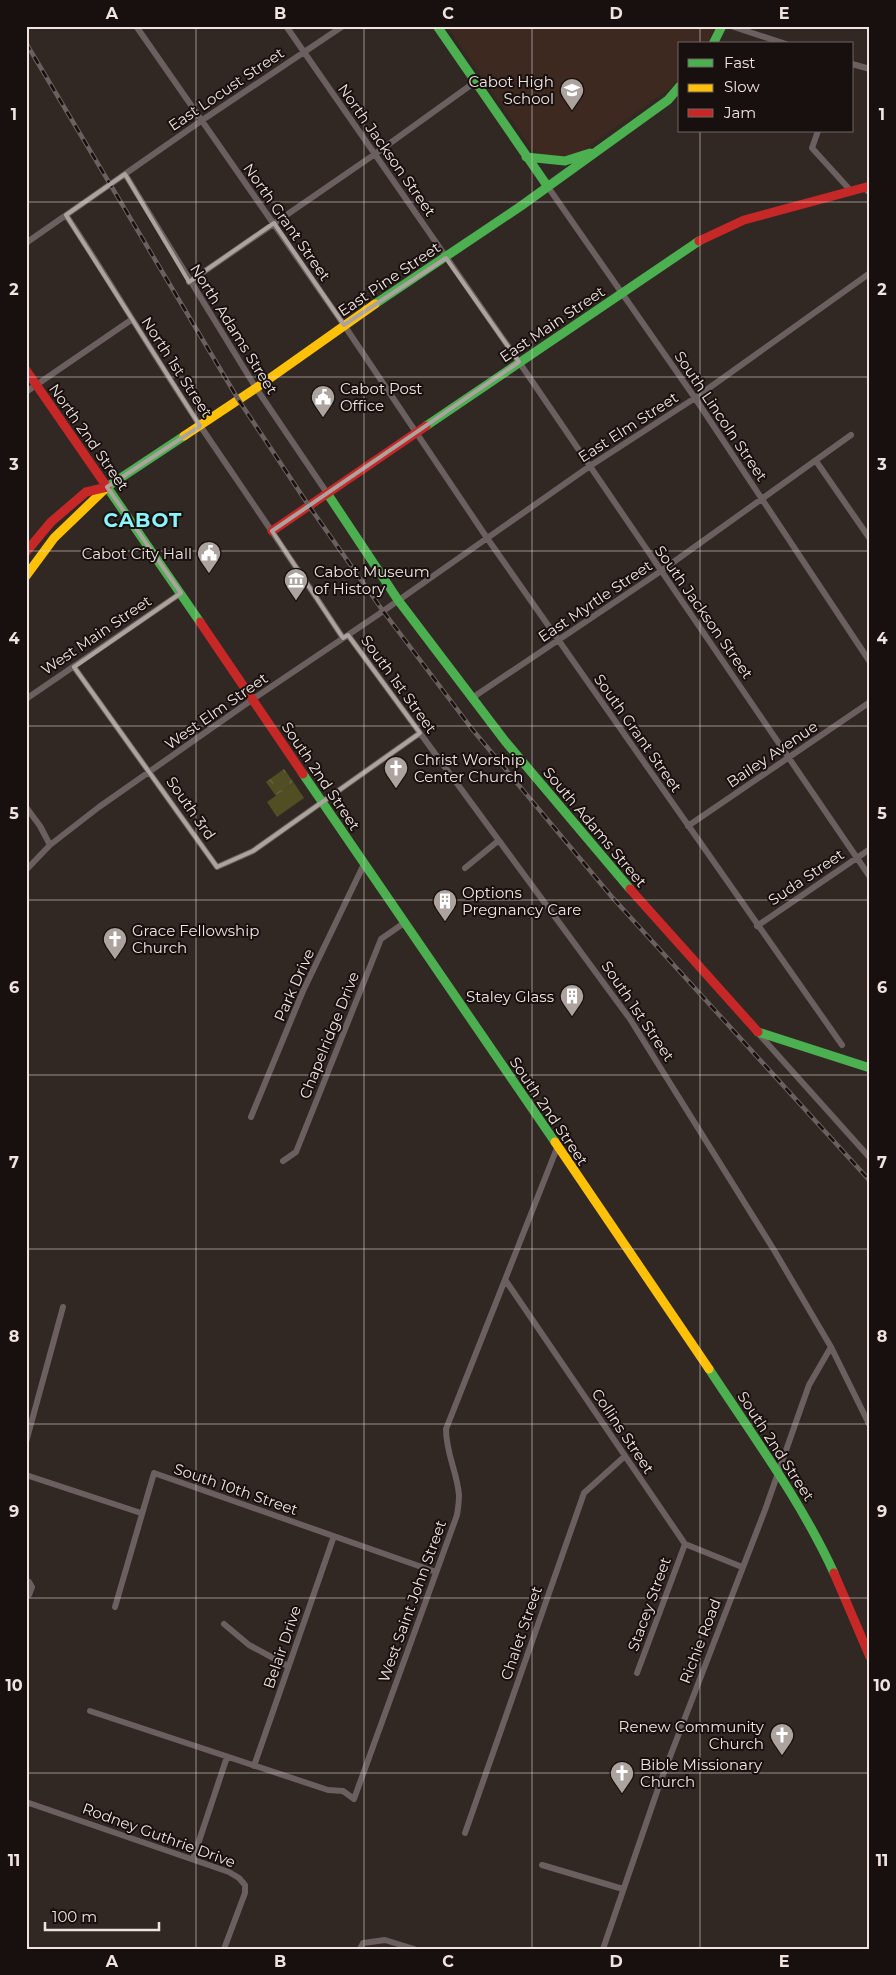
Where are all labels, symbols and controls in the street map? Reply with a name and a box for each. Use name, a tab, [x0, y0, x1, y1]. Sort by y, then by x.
text: A	[105, 4, 119, 23]
text: B	[274, 4, 286, 23]
text: C	[442, 4, 454, 23]
text: D	[609, 4, 623, 23]
text: E	[779, 4, 789, 23]
legend	[678, 42, 854, 132]
street label: East Locust Street	[165, 43, 287, 135]
text: Fast	[724, 53, 755, 72]
place label: Cabot High School	[468, 72, 554, 108]
school or university icon: Cabot High School	[559, 77, 585, 111]
text: Slow	[724, 77, 760, 96]
street label: North Jackson Street	[334, 80, 440, 220]
text: Jam	[723, 103, 756, 122]
text: 1	[11, 105, 17, 124]
text: 1	[879, 105, 885, 124]
street label: North Grant Street	[239, 159, 335, 285]
street label: East Pine Street	[334, 238, 444, 320]
street label: North Adams Street	[186, 260, 282, 398]
text: 2	[9, 280, 19, 299]
text: 2	[877, 280, 887, 299]
street label: East Main Street	[496, 282, 608, 366]
street label: North 1st Street	[137, 313, 217, 421]
street label: South Lincoln Street	[670, 347, 772, 485]
place label: Cabot Post Office	[340, 379, 422, 415]
street label: North 2nd Street	[45, 380, 133, 494]
public building icon: Cabot Post Office	[310, 384, 336, 418]
street label: East Elm Street	[574, 388, 682, 466]
text: 3	[8, 455, 19, 474]
text: 3	[876, 455, 887, 474]
district label: CABOT	[104, 508, 182, 532]
public building icon: Cabot City Hall	[196, 540, 222, 574]
street label: South Jackson Street	[651, 542, 757, 682]
place label: Cabot City Hall	[82, 544, 192, 563]
street label: East Myrtle Street	[534, 556, 656, 646]
place label: Cabot Museum of History	[314, 562, 430, 598]
museum icon: Cabot Museum of History	[283, 567, 309, 601]
street label: West Main Street	[37, 591, 155, 679]
text: 4	[8, 629, 20, 648]
text: 4	[876, 629, 888, 648]
street label: South 1st Street	[357, 631, 441, 737]
street label: West Elm Street	[161, 668, 271, 754]
street label: South Grant Street	[590, 670, 686, 796]
street label: Bailey Avenue	[723, 717, 821, 791]
street label: South 2nd Street	[278, 718, 364, 834]
place label: Christ Worship Center Church	[414, 750, 525, 786]
church icon: Christ Worship Center Church	[383, 755, 409, 789]
street label: South Adams Street	[539, 763, 651, 891]
street label: South 3rd	[162, 773, 220, 843]
text: 5	[9, 804, 19, 823]
text: 5	[877, 804, 887, 823]
street label: Suda Street	[764, 845, 848, 909]
place label: Options Pregnancy Care	[462, 883, 581, 919]
building icon: Options Pregnancy Care	[432, 888, 458, 922]
place label: Grace Fellowship Church	[132, 921, 259, 957]
church icon: Grace Fellowship Church	[102, 926, 128, 960]
street label: Park Drive	[270, 946, 318, 1024]
street label: South 1st Street	[597, 957, 679, 1065]
street label: Chapelridge Drive	[295, 969, 363, 1101]
text: 6	[9, 978, 19, 997]
text: 6	[877, 978, 887, 997]
building icon: Staley Glass	[559, 983, 585, 1017]
place label: Staley Glass	[466, 987, 554, 1006]
street label: South 2nd Street	[506, 1053, 592, 1169]
text: 7	[9, 1153, 19, 1172]
text: 7	[877, 1153, 887, 1172]
text: 8	[9, 1327, 19, 1346]
text: 8	[877, 1327, 887, 1346]
street label: Collins Street	[588, 1385, 658, 1477]
street label: South 2nd Street	[733, 1388, 819, 1504]
street label: South 10th Street	[172, 1459, 300, 1519]
text: 9	[9, 1502, 19, 1521]
text: 9	[877, 1502, 887, 1521]
street label: West Saint John Street	[374, 1517, 450, 1685]
street label: Stacey Street	[623, 1554, 675, 1654]
street label: Chalet Street	[496, 1584, 546, 1682]
street label: Richie Road	[675, 1596, 725, 1686]
street label: Belair Drive	[259, 1603, 305, 1691]
text: 10	[5, 1676, 23, 1695]
text: 10	[873, 1676, 891, 1695]
place label: Renew Community Church	[619, 1717, 765, 1753]
church icon: Renew Community Church	[769, 1722, 795, 1756]
place label: Bible Missionary Church	[640, 1755, 763, 1791]
church icon: Bible Missionary Church	[609, 1760, 635, 1794]
street label: Rodney Guthrie Drive	[80, 1798, 238, 1872]
text: 11	[8, 1851, 20, 1870]
text: 11	[876, 1851, 888, 1870]
scale bar	[45, 1900, 159, 1932]
text: 100 m	[52, 1907, 97, 1926]
text: A	[105, 1952, 119, 1971]
text: B	[274, 1952, 286, 1971]
text: C	[442, 1952, 454, 1971]
text: D	[609, 1952, 623, 1971]
text: E	[779, 1952, 789, 1971]

